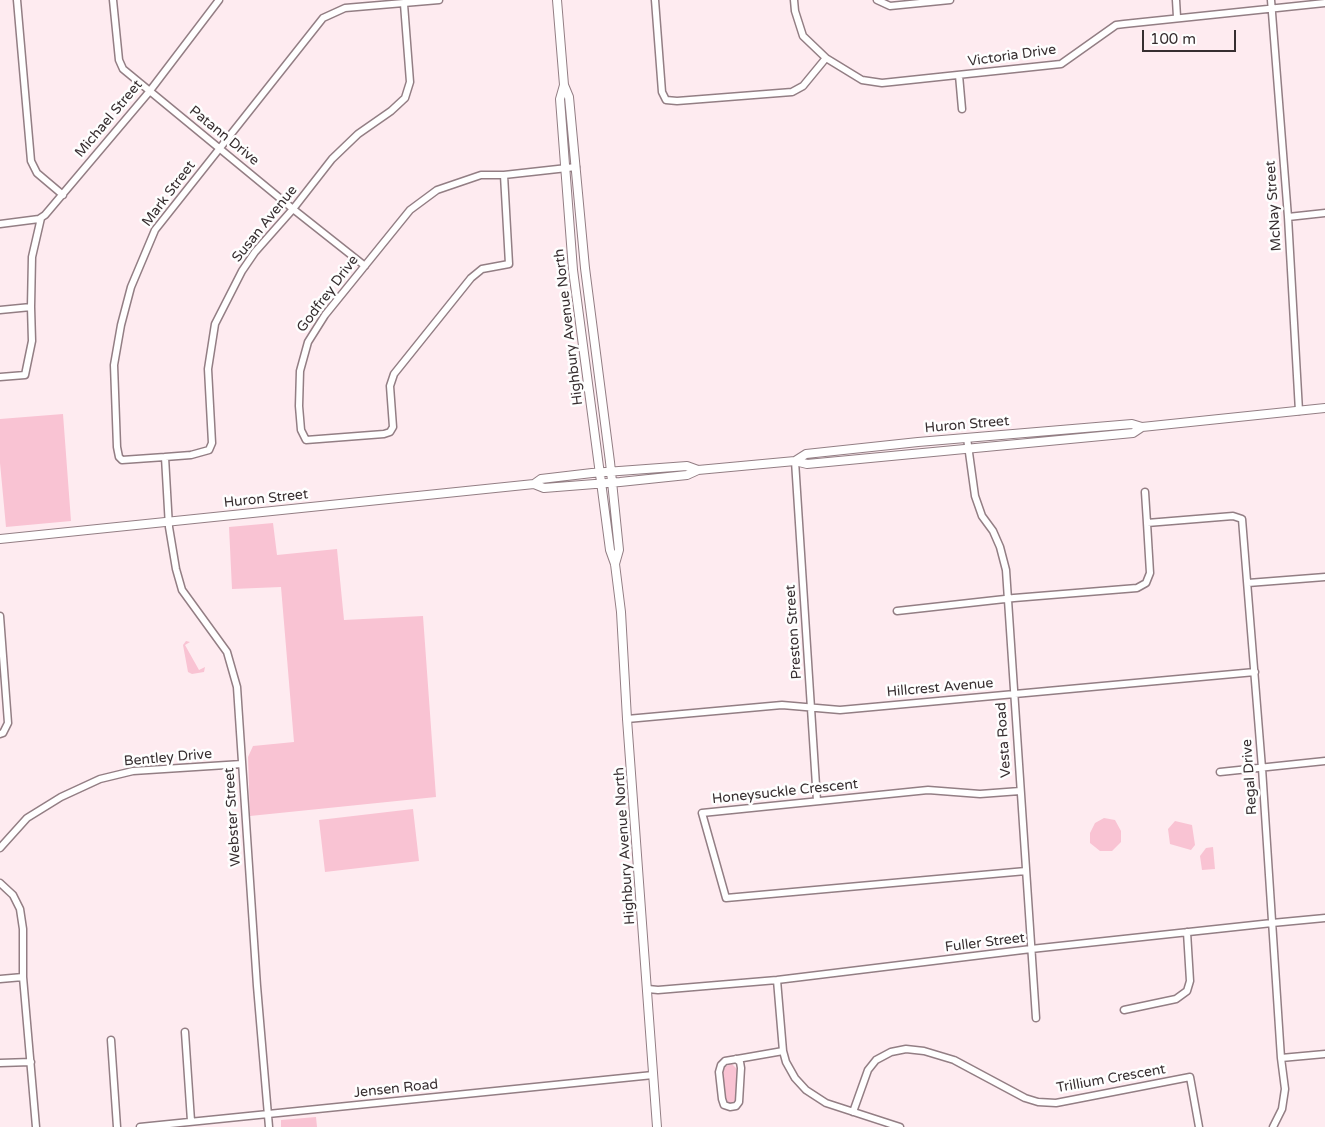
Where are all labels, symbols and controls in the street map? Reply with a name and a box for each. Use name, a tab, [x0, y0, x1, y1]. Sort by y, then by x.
scale bar	[1145, 20, 1239, 52]
text: 100 m	[1150, 30, 1196, 48]
street label: Victoria Drive	[967, 41, 1057, 71]
street label: Michael Street	[72, 77, 146, 161]
street label: Patann Drive	[186, 103, 262, 169]
street label: Mark Street	[139, 158, 199, 230]
street label: McNay Street	[1262, 160, 1286, 252]
street label: Susan Avenue	[229, 182, 301, 266]
street label: Highbury Avenue North	[551, 248, 587, 406]
street label: Godfrey Drive	[294, 252, 362, 336]
street label: Huron Street	[924, 413, 1010, 437]
street label: Huron Street	[223, 486, 309, 512]
street label: Preston Street	[782, 584, 806, 680]
street label: Hillcrest Avenue	[886, 675, 994, 701]
street label: Vesta Road	[993, 702, 1015, 778]
street label: Regal Drive	[1239, 738, 1261, 816]
street label: Bentley Drive	[123, 746, 213, 770]
street label: Webster Street	[221, 767, 245, 867]
street label: Highbury Avenue North	[611, 767, 639, 925]
street label: Honeysuckle Crescent	[711, 776, 859, 808]
street label: Fuller Street	[944, 930, 1026, 956]
street label: Trillium Crescent	[1055, 1061, 1167, 1097]
street label: Jensen Road	[353, 1076, 439, 1102]

